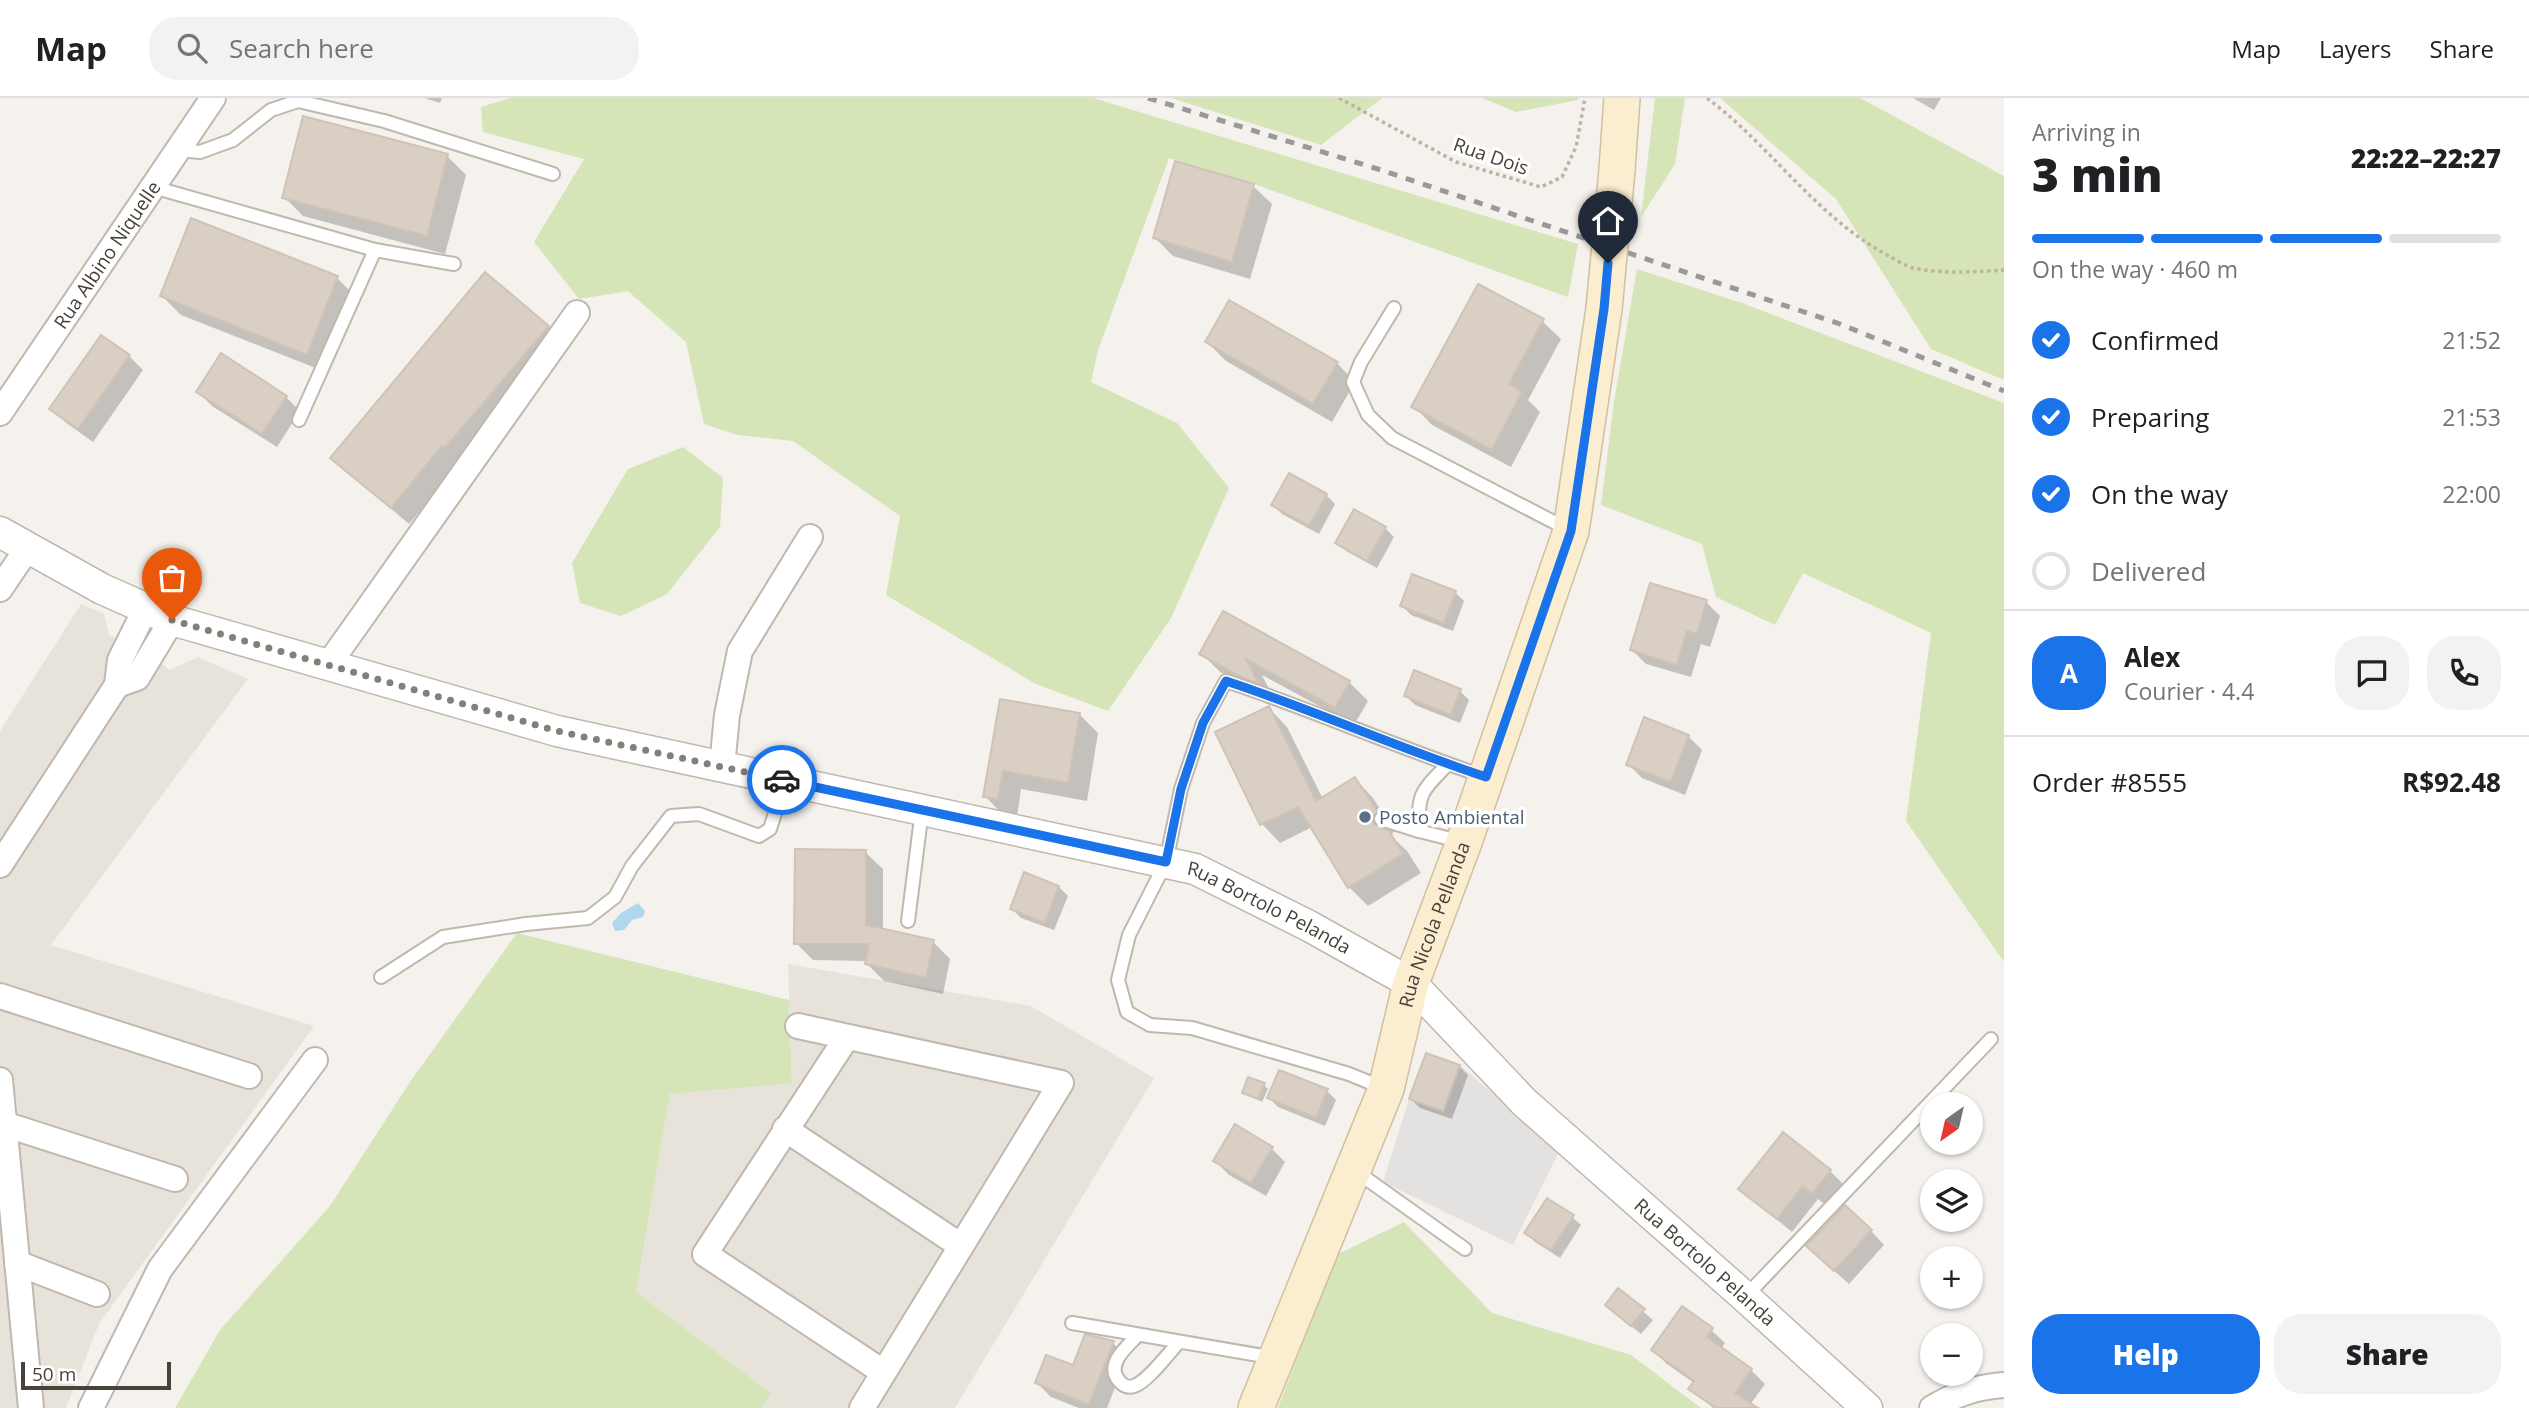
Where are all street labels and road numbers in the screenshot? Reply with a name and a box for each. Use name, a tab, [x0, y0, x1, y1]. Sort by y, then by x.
street label: Rua Dois	[1450, 131, 1532, 181]
street label: Rua Albino Niquelle	[48, 176, 166, 334]
street label: Rua Nicola Pellanda	[1393, 838, 1476, 1010]
street label: Rua Bortolo Pelanda	[1185, 855, 1356, 960]
street label: Rua Bortolo Pelanda	[1629, 1192, 1782, 1332]

